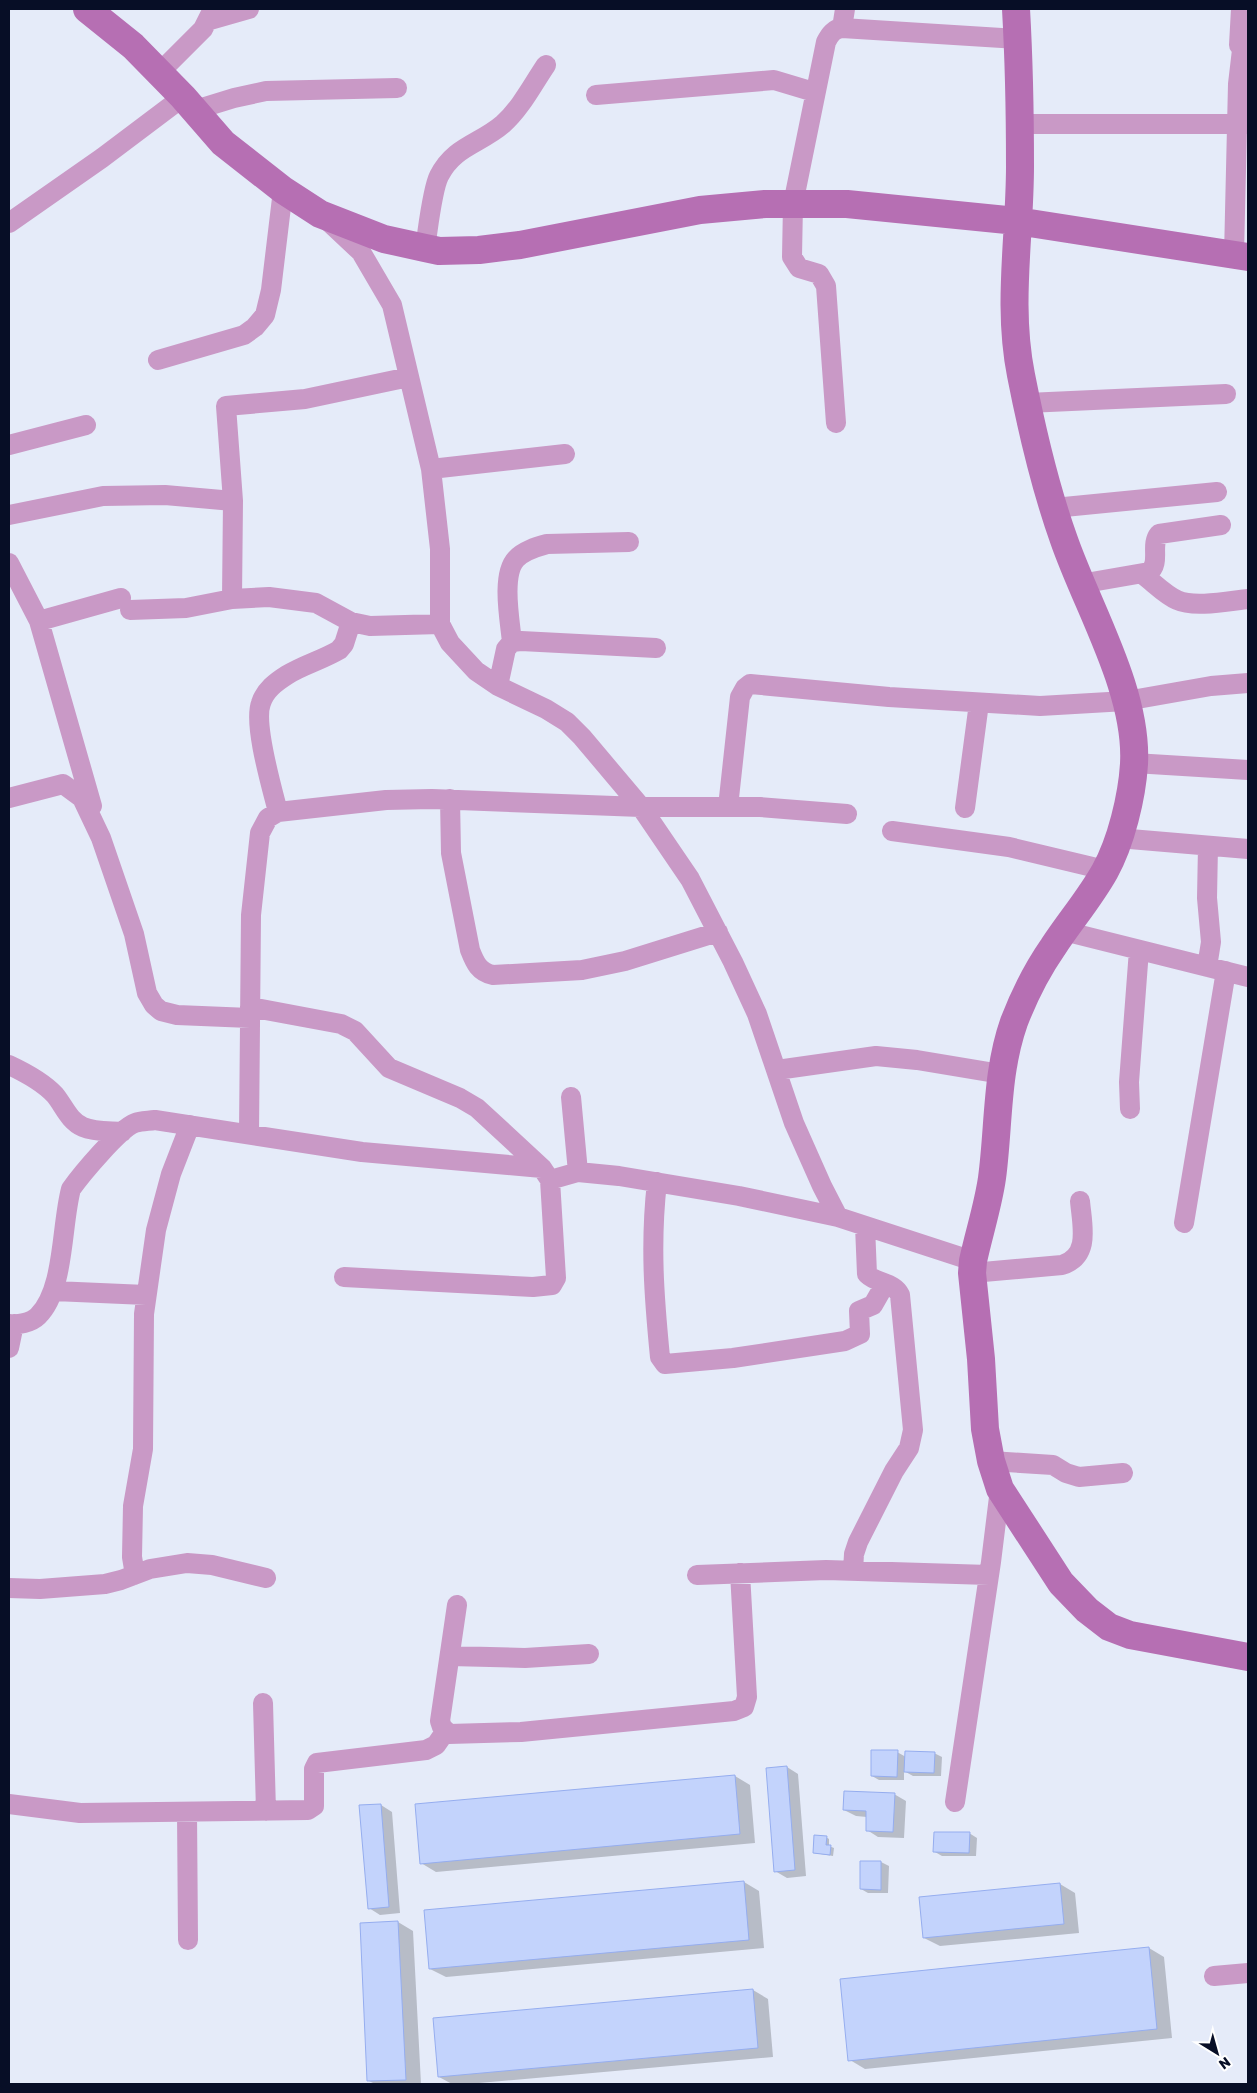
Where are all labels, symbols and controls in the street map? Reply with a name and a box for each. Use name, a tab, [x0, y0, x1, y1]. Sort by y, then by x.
north arrow	[1192, 2028, 1242, 2078]
text: N	[1215, 2053, 1234, 2073]

